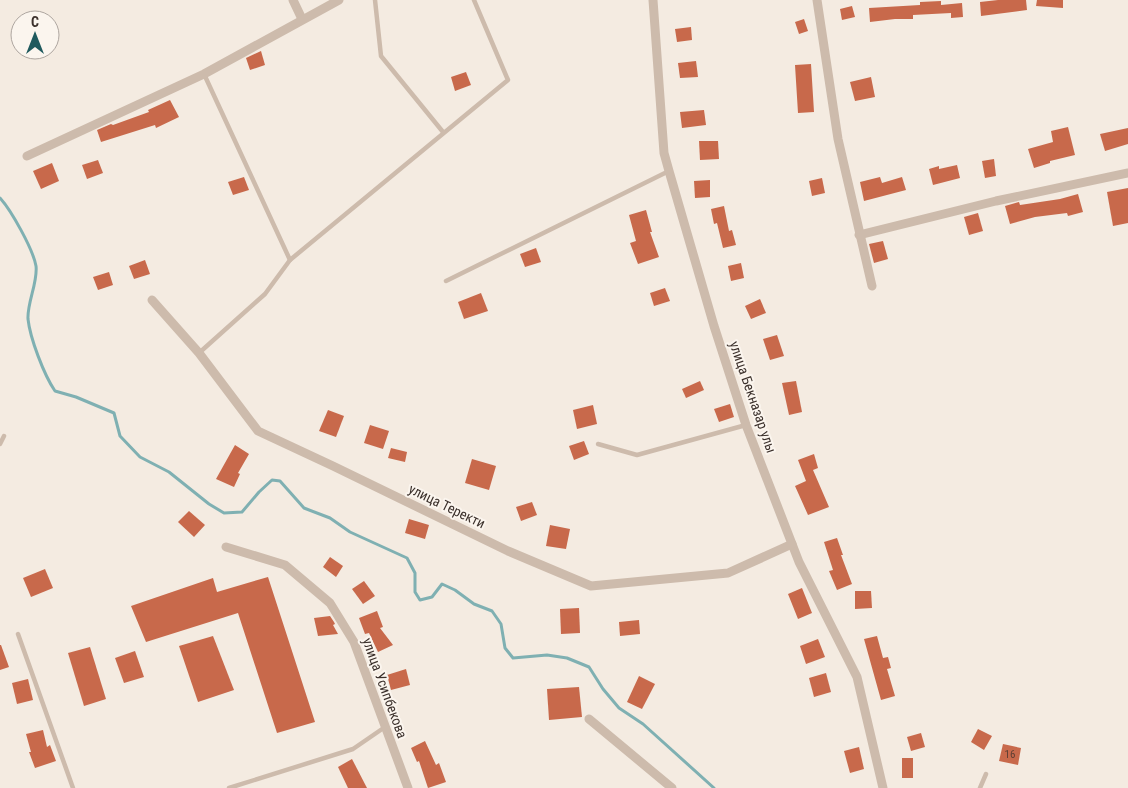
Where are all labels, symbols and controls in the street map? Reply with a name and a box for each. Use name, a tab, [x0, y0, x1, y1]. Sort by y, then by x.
north arrow	[10, 10, 60, 60]
text: С	[31, 14, 39, 30]
street label: улица Бекназар улы	[726, 339, 780, 455]
street label: улица Теректи	[406, 481, 488, 531]
street label: улица Усипбекова	[359, 636, 411, 740]
house number: 16	[1005, 748, 1015, 761]

